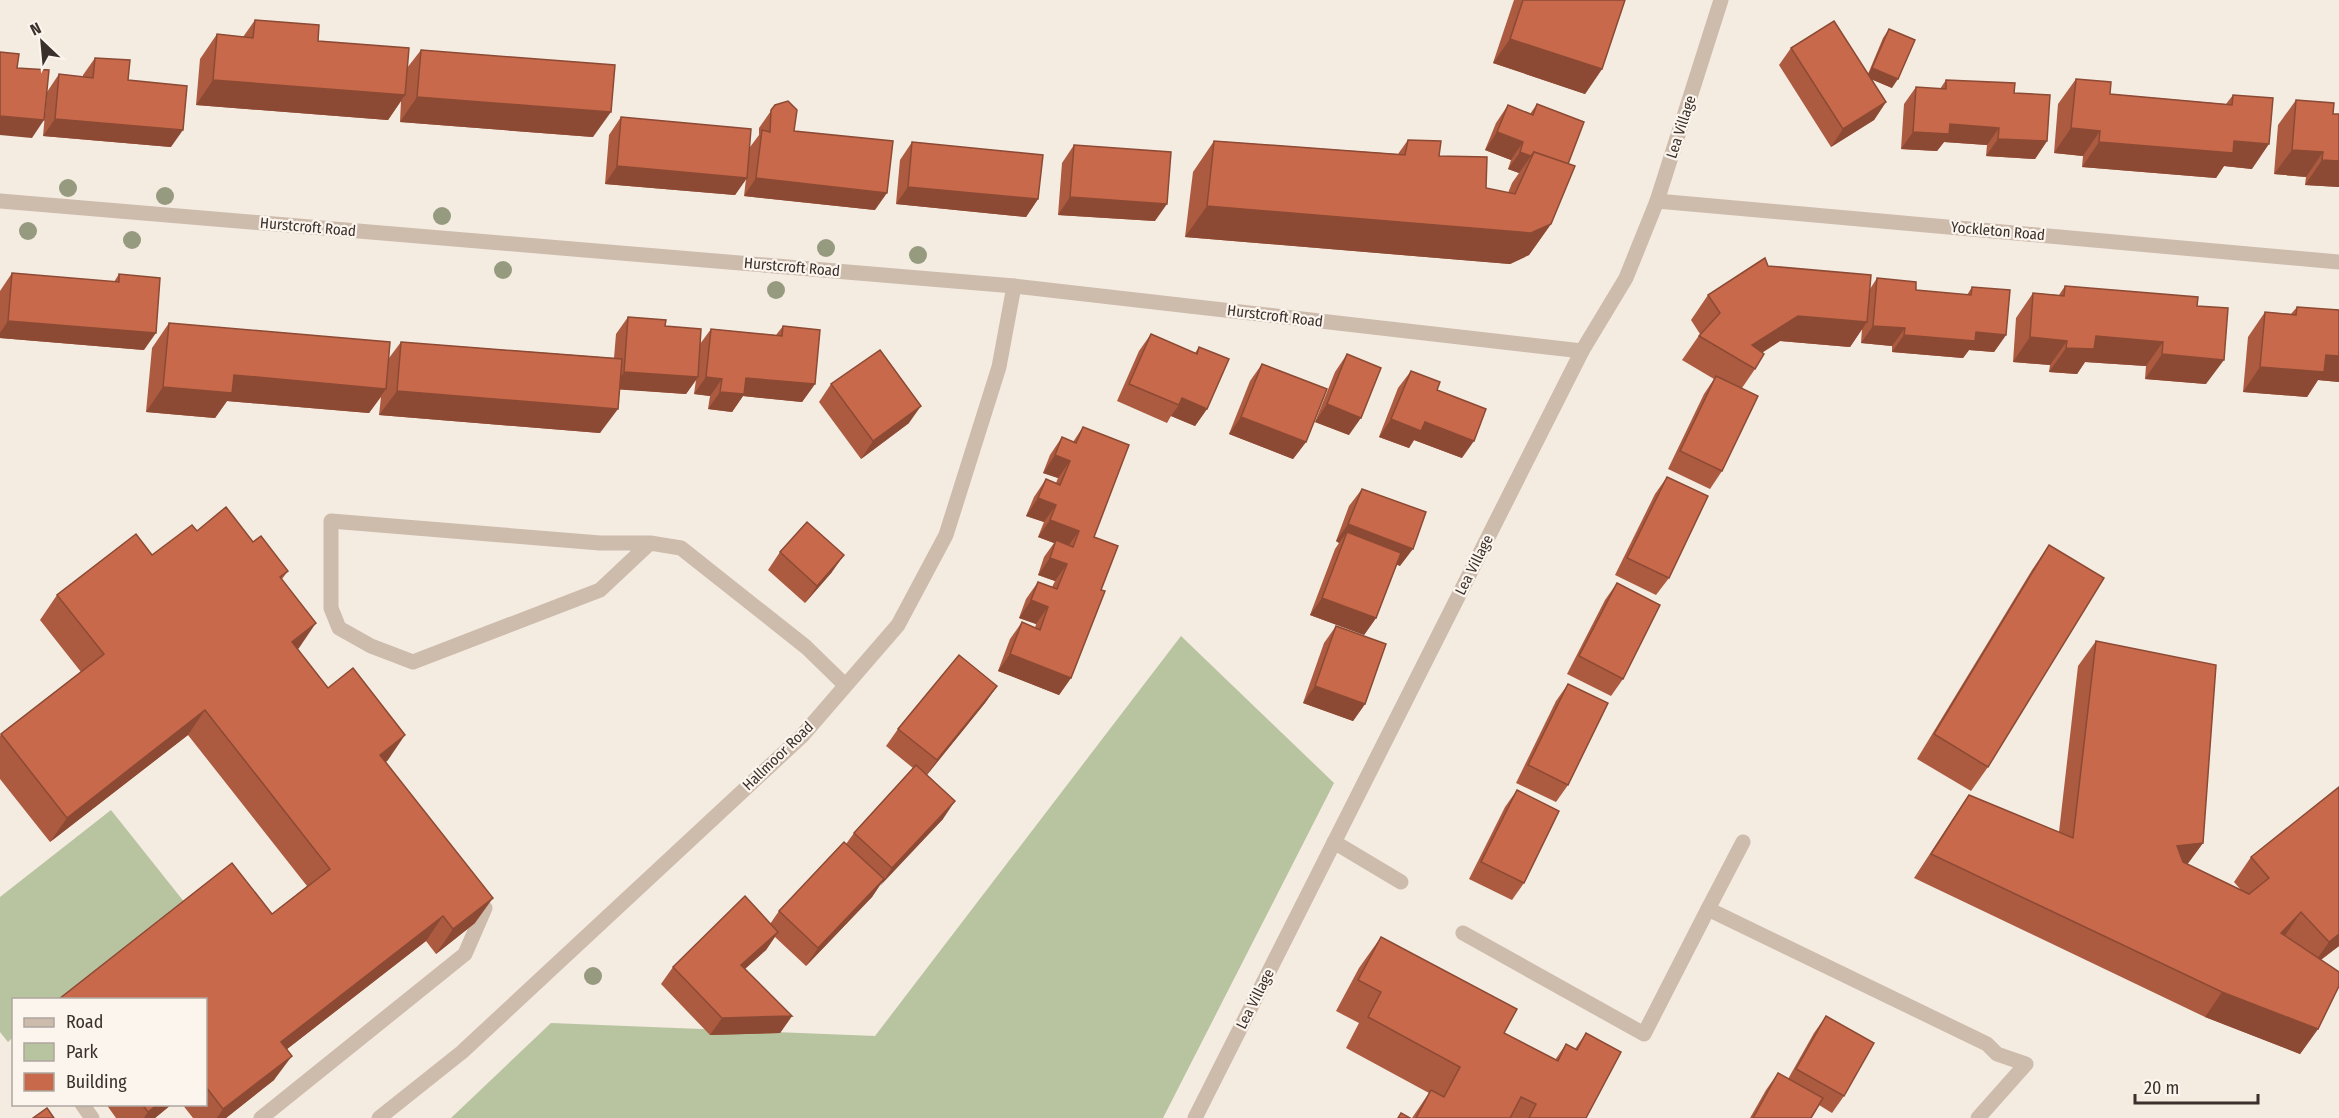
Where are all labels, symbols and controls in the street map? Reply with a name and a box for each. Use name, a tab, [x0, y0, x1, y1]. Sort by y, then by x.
north arrow	[12, 12, 72, 72]
text: N	[27, 18, 44, 40]
street label: Lea Village	[1662, 93, 1700, 161]
street label: Hurstcroft Road	[259, 214, 357, 240]
street label: Yockleton Road	[1950, 218, 2046, 244]
street label: Hurstcroft Road	[743, 254, 841, 280]
street label: Hurstcroft Road	[1226, 301, 1324, 331]
street label: Lea Village	[1451, 532, 1497, 598]
street label: Hallmoor Road	[739, 718, 817, 794]
street label: Lea Village	[1232, 966, 1278, 1032]
legend	[12, 998, 207, 1106]
text: Road	[66, 1011, 103, 1033]
text: Park	[66, 1041, 99, 1063]
scale bar	[2135, 1067, 2258, 1105]
text: Building	[66, 1071, 127, 1093]
text: 20 m	[2144, 1077, 2179, 1099]

